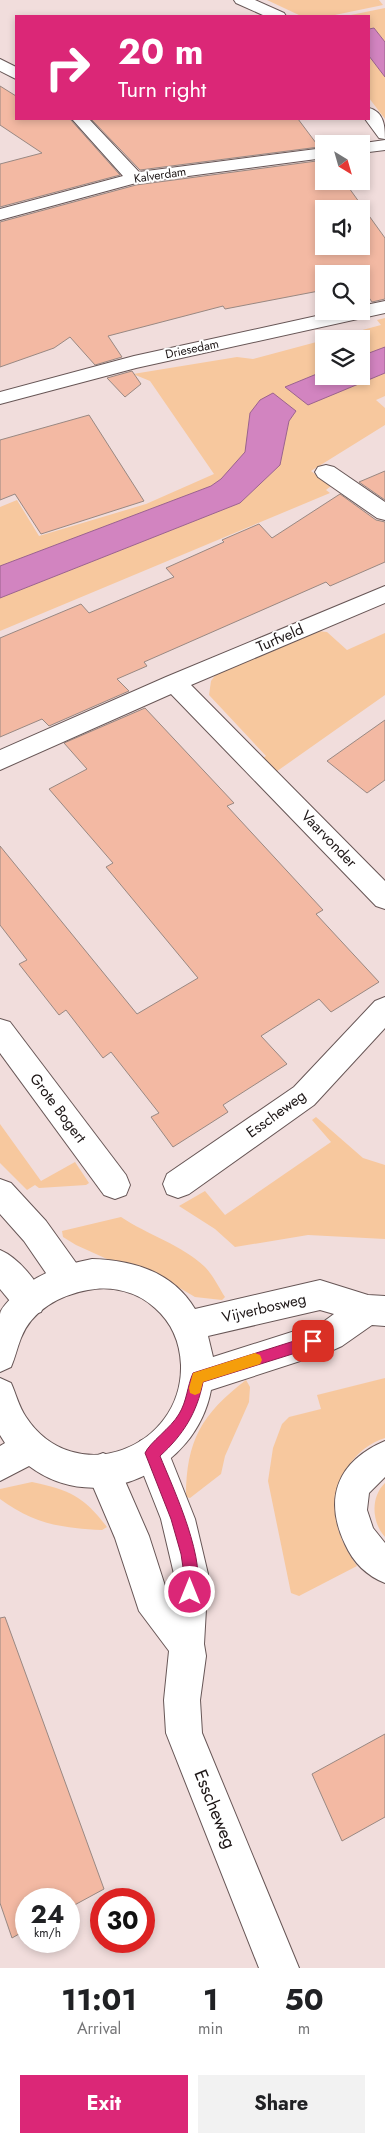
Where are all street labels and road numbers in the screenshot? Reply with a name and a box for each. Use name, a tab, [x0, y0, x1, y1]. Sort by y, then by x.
street label: Kalverdam	[133, 162, 187, 188]
street label: Driesedam	[163, 335, 221, 363]
street label: Turfveld	[253, 618, 307, 658]
street label: Vaarvonder	[296, 805, 363, 873]
street label: Grote Bogert	[24, 1069, 92, 1148]
street label: Esscheweg	[242, 1085, 310, 1143]
street label: Vijverbosweg	[220, 1288, 308, 1328]
street label: Esscheweg	[187, 1766, 243, 1852]

